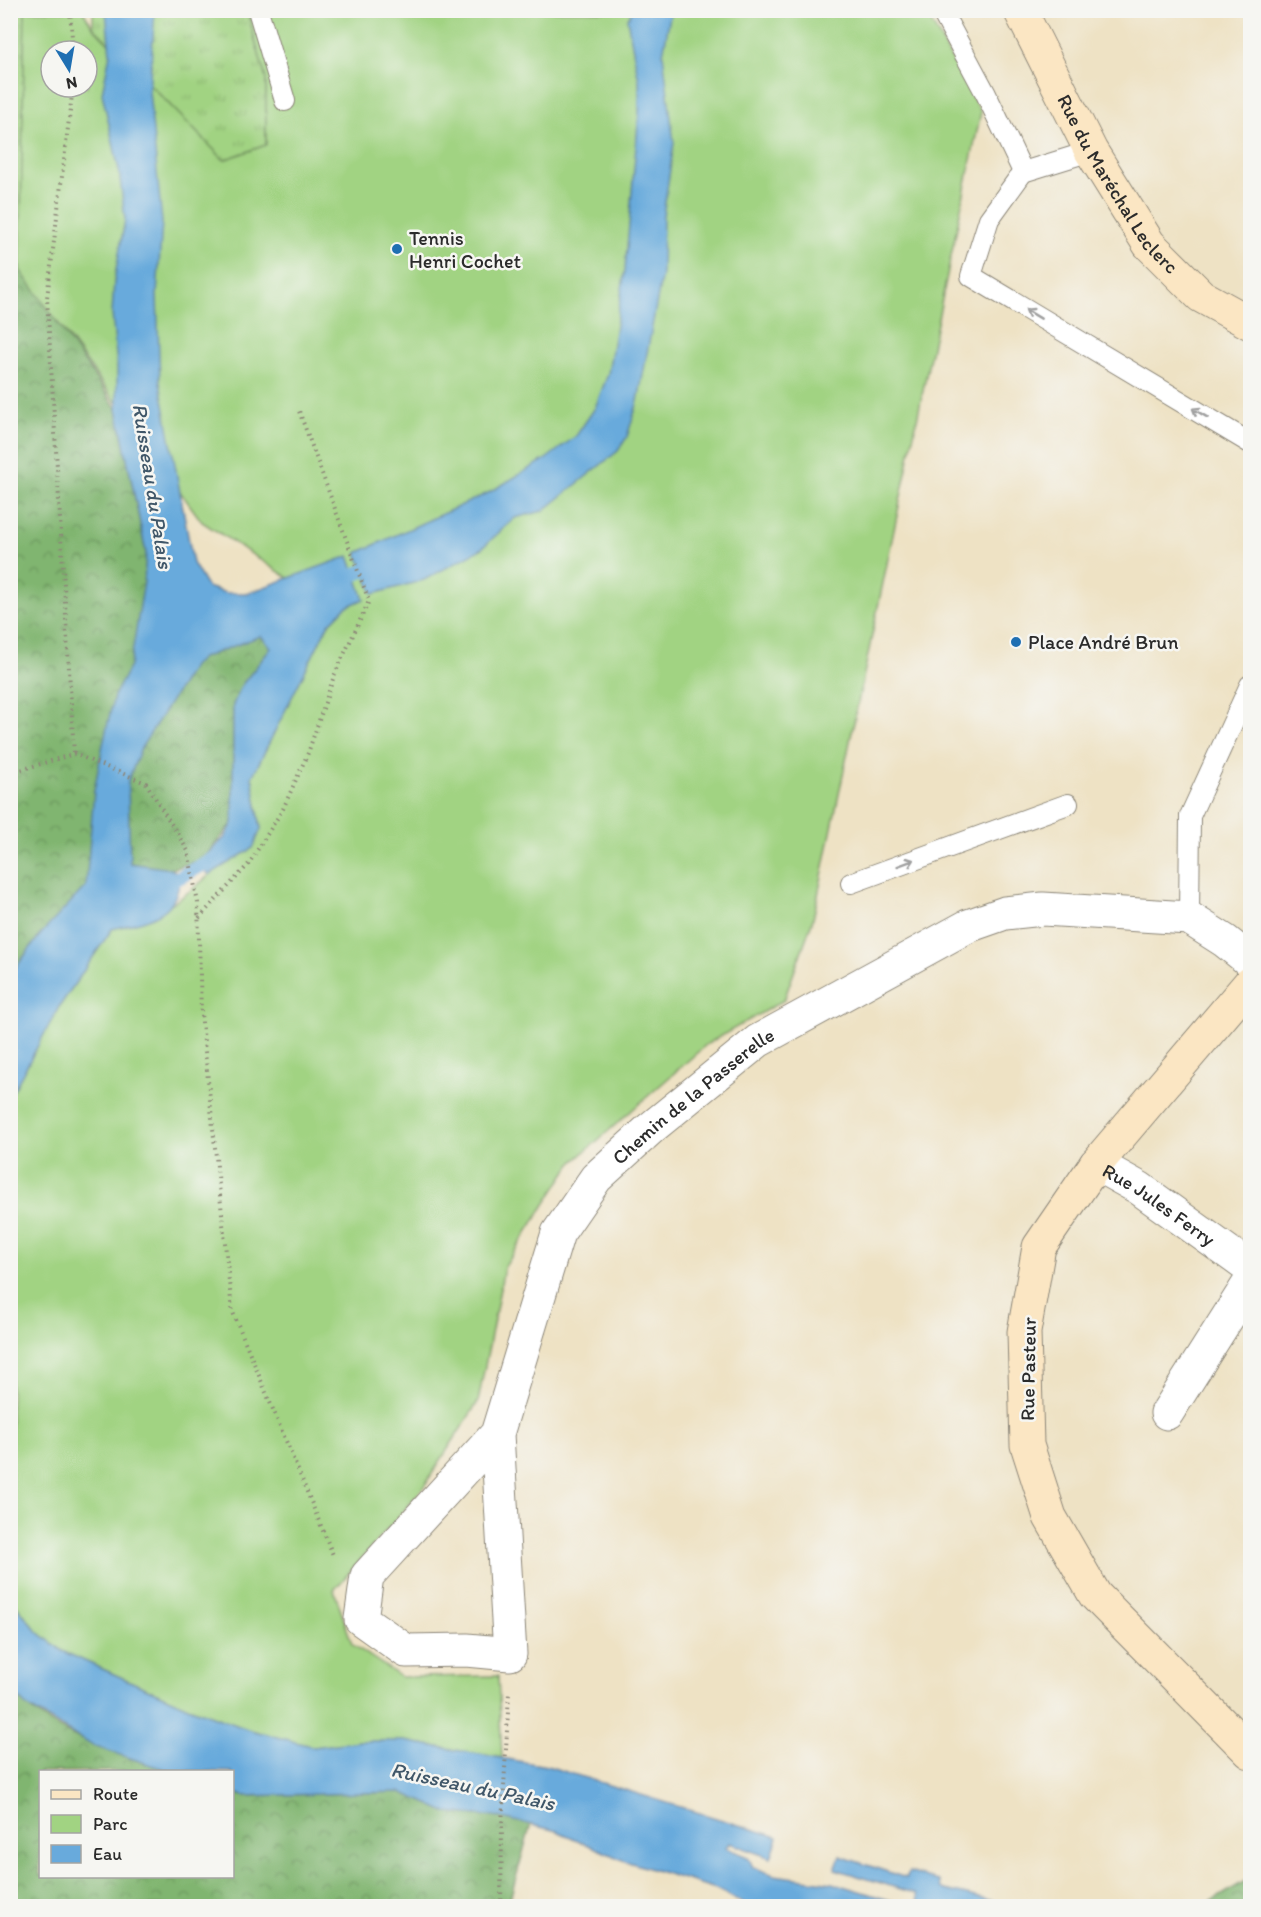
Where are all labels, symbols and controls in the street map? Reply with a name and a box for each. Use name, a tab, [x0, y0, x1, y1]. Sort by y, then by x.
north arrow	[39, 39, 99, 99]
text: N	[65, 73, 79, 94]
street label: Rue du Maréchal Leclerc	[1052, 90, 1184, 279]
place label: Tennis Henri Cochet	[409, 226, 522, 273]
marker: Tennis Henri Cochet	[390, 242, 404, 256]
one-way arrow	[1025, 307, 1042, 319]
water label: Ruisseau du Palais	[128, 402, 179, 572]
one-way arrow	[1192, 407, 1209, 419]
place label: Place André Brun	[1028, 630, 1179, 654]
marker: Place André Brun	[1009, 635, 1023, 649]
one-way arrow	[897, 857, 915, 868]
street label: Chemin de la Passerelle	[607, 1023, 778, 1169]
street label: Rue Jules Ferry	[1098, 1158, 1221, 1251]
street label: Rue Pasteur	[1015, 1317, 1041, 1421]
water label: Ruisseau du Palais	[389, 1756, 559, 1816]
legend	[39, 1770, 234, 1878]
text: Route	[93, 1783, 138, 1805]
text: Parc	[93, 1813, 127, 1835]
text: Eau	[93, 1843, 122, 1865]

